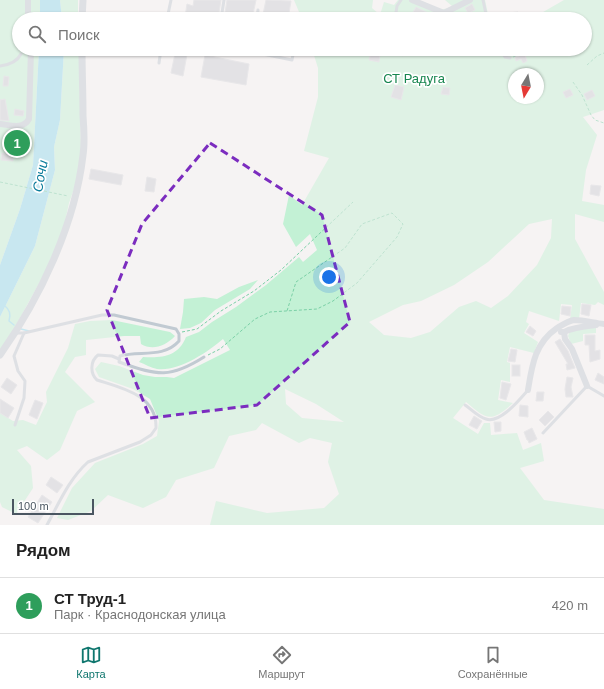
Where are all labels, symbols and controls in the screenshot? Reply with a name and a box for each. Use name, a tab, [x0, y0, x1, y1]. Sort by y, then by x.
search box	[12, 12, 592, 56]
icon: search	[26, 23, 48, 45]
text: Поиск	[58, 26, 100, 43]
north arrow	[508, 68, 544, 104]
park label: СТ Радуга	[383, 71, 446, 86]
pin: 1	[4, 128, 30, 158]
water label: Сочи	[29, 159, 51, 193]
your location	[319, 267, 339, 287]
scale bar	[12, 497, 94, 516]
text: 100 m	[18, 500, 49, 512]
text: Рядом	[16, 541, 71, 560]
text: СТ Труд-1	[54, 590, 126, 607]
text: 1	[25, 598, 33, 613]
text: 420 m	[552, 598, 588, 613]
text: Парк · Краснодонская улица	[54, 607, 226, 622]
tab: Карта	[76, 644, 106, 680]
tab: Маршрут	[258, 644, 305, 680]
tab: Сохранённые	[458, 644, 528, 680]

